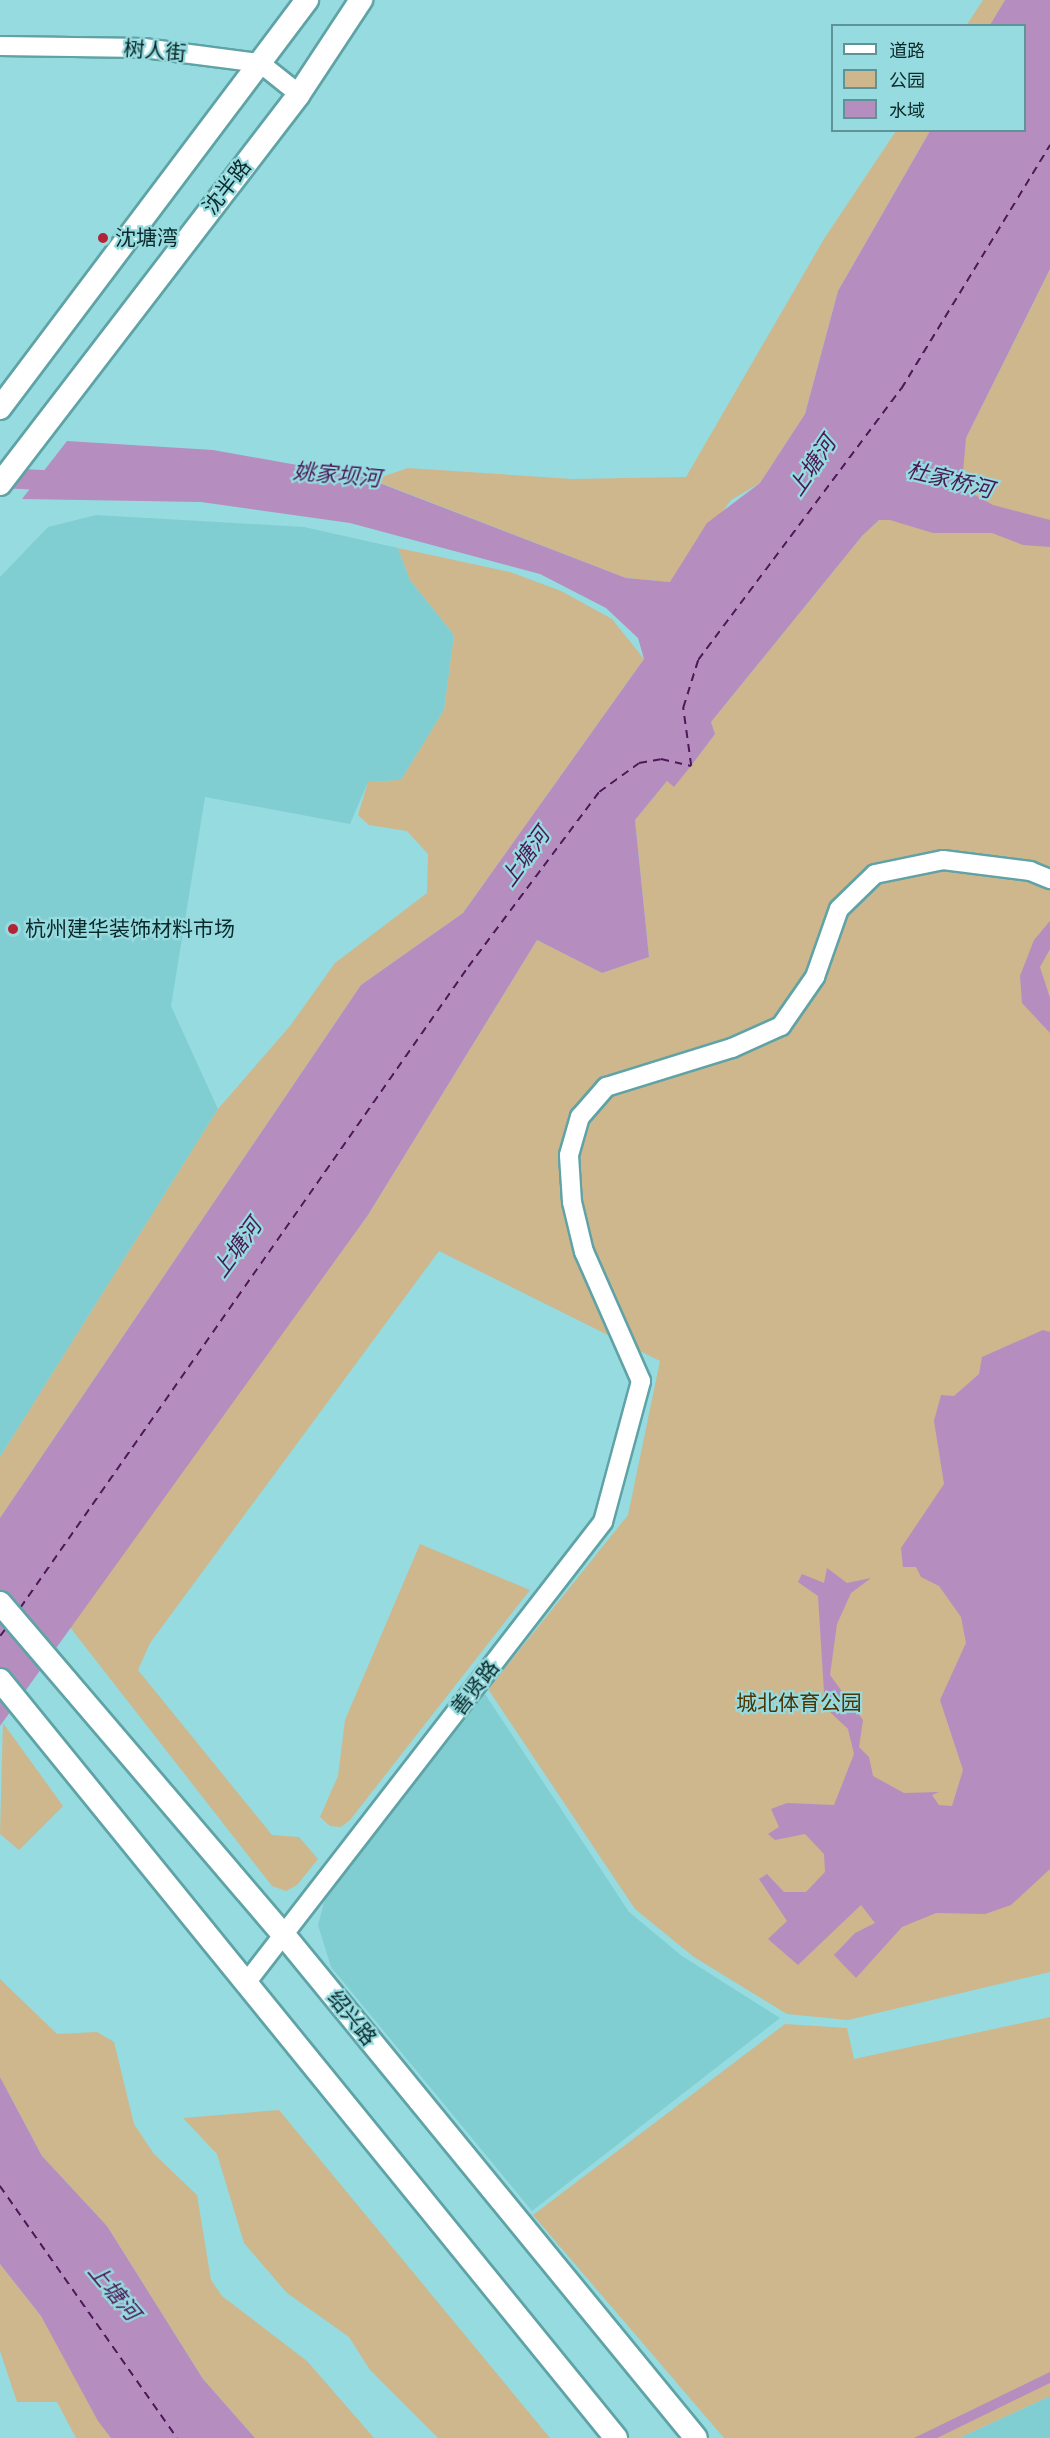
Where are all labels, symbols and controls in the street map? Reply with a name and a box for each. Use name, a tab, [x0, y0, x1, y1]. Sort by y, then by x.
legend	[831, 24, 1026, 132]
street label: 树人街	[123, 36, 187, 66]
text: 道路	[889, 40, 925, 62]
text: 公园	[889, 70, 925, 92]
text: 水域	[889, 100, 925, 122]
street label: 沈半路	[198, 154, 256, 220]
place label: 沈塘湾	[115, 225, 178, 251]
marker: 沈塘湾	[96, 231, 110, 245]
water label: 上塘河	[783, 431, 841, 501]
water label: 杜家桥河	[904, 457, 996, 503]
water label: 姚家坝河	[292, 458, 382, 492]
water label: 上塘河	[495, 823, 555, 891]
place label: 杭州建华装饰材料市场	[25, 916, 235, 942]
marker: 杭州建华装饰材料市场	[6, 922, 20, 936]
water label: 上塘河	[207, 1214, 267, 1282]
street label: 善贤路	[446, 1655, 504, 1721]
park label: 城北体育公园	[736, 1690, 862, 1716]
street label: 绍兴路	[322, 1986, 382, 2050]
water label: 上塘河	[83, 2258, 145, 2326]

